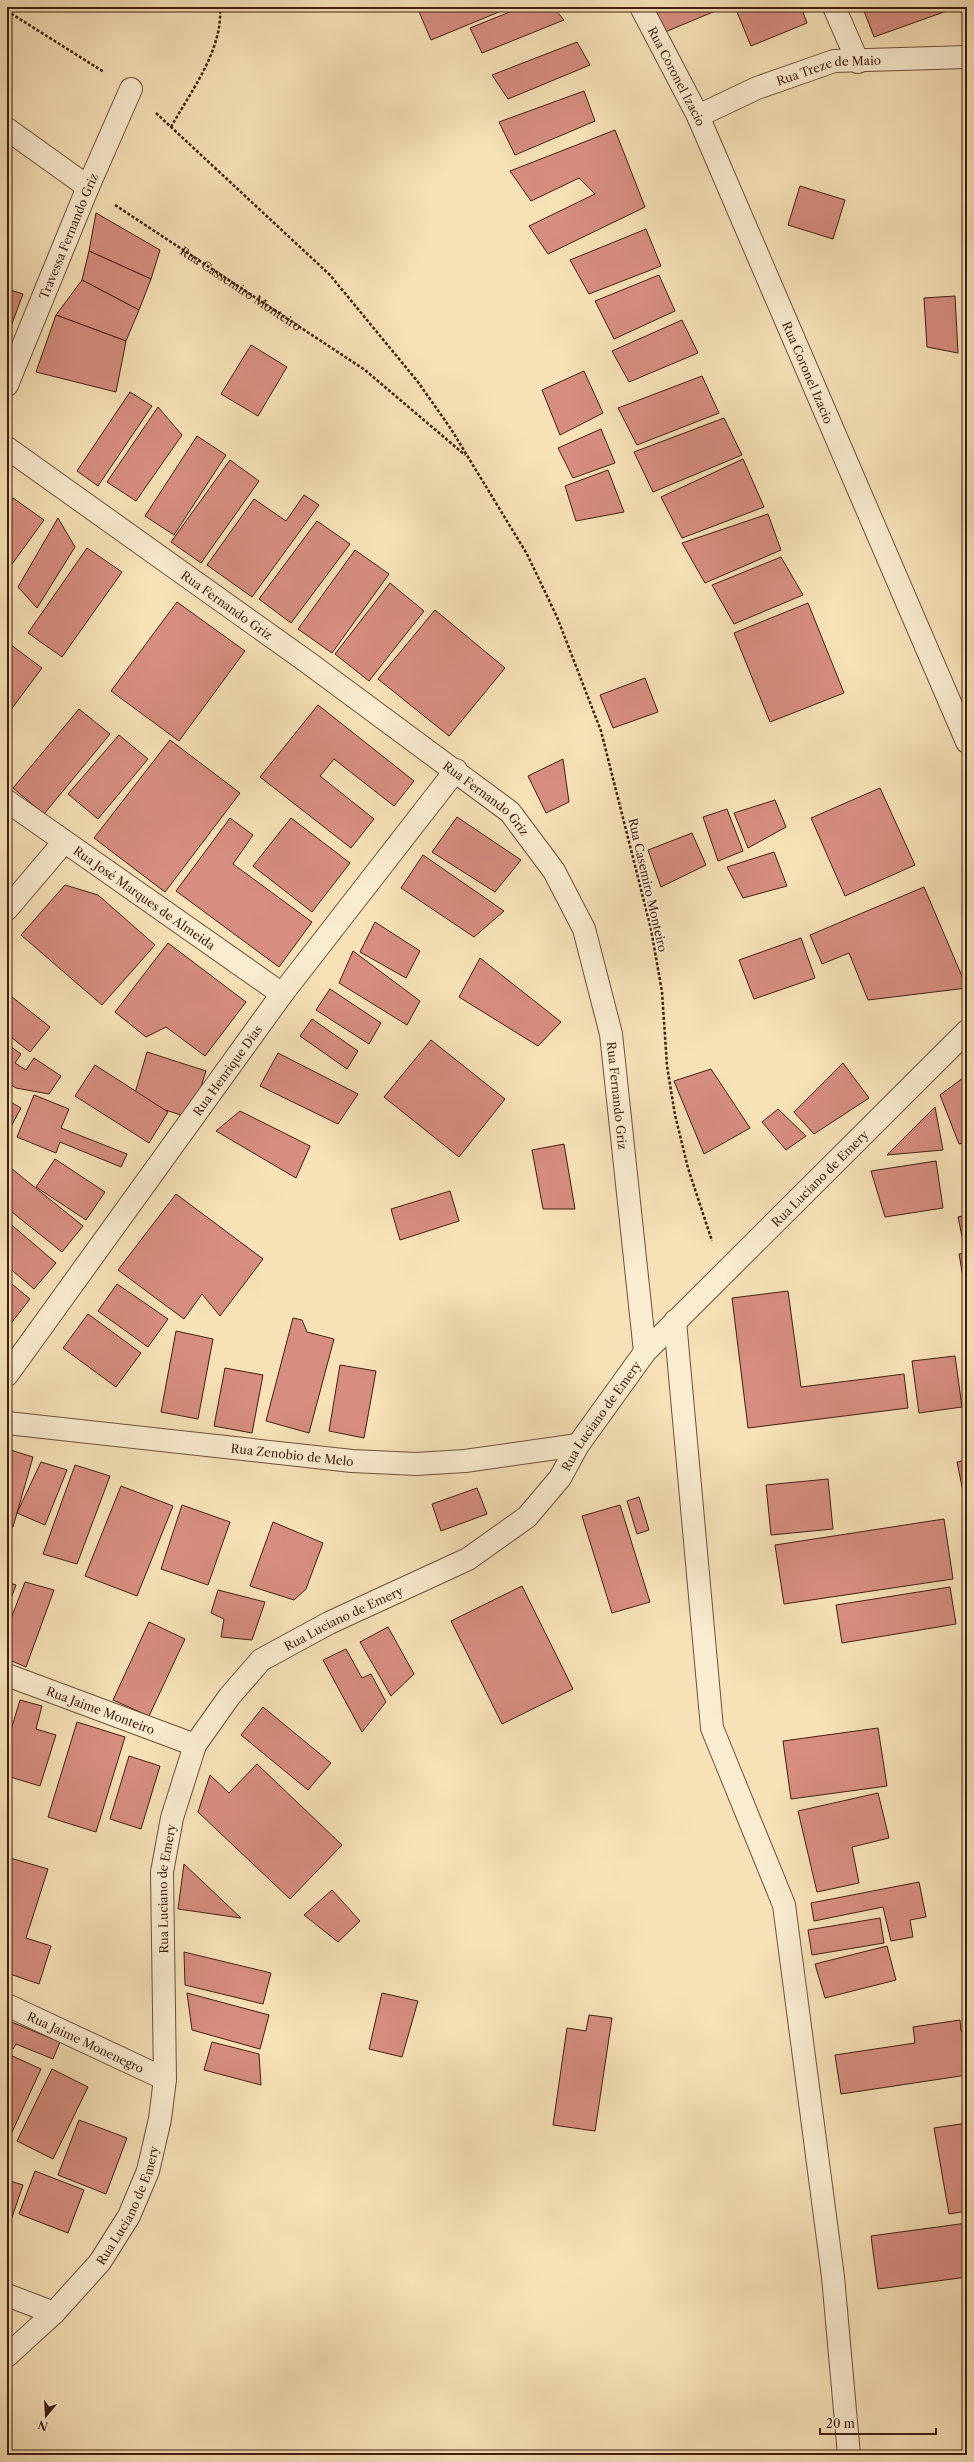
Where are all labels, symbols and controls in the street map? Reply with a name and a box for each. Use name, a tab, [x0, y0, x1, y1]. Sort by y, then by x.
street label: Rua Coronel Izacio	[645, 24, 709, 128]
street label: Rua Treze de Maio	[774, 52, 881, 88]
street label: Travessa Fernando Griz	[35, 171, 101, 301]
street label: Rua Cassemiro Monteiro	[178, 243, 305, 334]
street label: Rua Coronel Izacio	[780, 319, 837, 426]
street label: Rua Fernando Griz	[178, 567, 275, 642]
street label: Rua Fernando Griz	[440, 758, 532, 838]
street label: Rua Casemiro Monteiro	[625, 817, 671, 953]
street label: Rua José Marques de Almeida	[71, 843, 219, 953]
street label: Rua Henrique Dias	[189, 1022, 265, 1118]
street label: Rua Fernando Griz	[604, 1041, 631, 1150]
street label: Rua Luciano de Emery	[768, 1127, 871, 1229]
street label: Rua Luciano de Emery	[558, 1357, 644, 1473]
street label: Rua Zenobio de Melo	[230, 1440, 355, 1469]
street label: Rua Luciano de Emery	[281, 1582, 405, 1654]
street label: Rua Jaime Monteiro	[44, 1683, 157, 1737]
street label: Rua Luciano de Emery	[154, 1822, 178, 1954]
street label: Rua Jaime Monenegro	[25, 2008, 147, 2076]
street label: Rua Luciano de Emery	[93, 2144, 161, 2267]
north arrow	[26, 2396, 66, 2436]
scale bar	[820, 2410, 936, 2436]
text: 20 m	[826, 2416, 855, 2431]
text: N	[36, 2417, 50, 2434]

